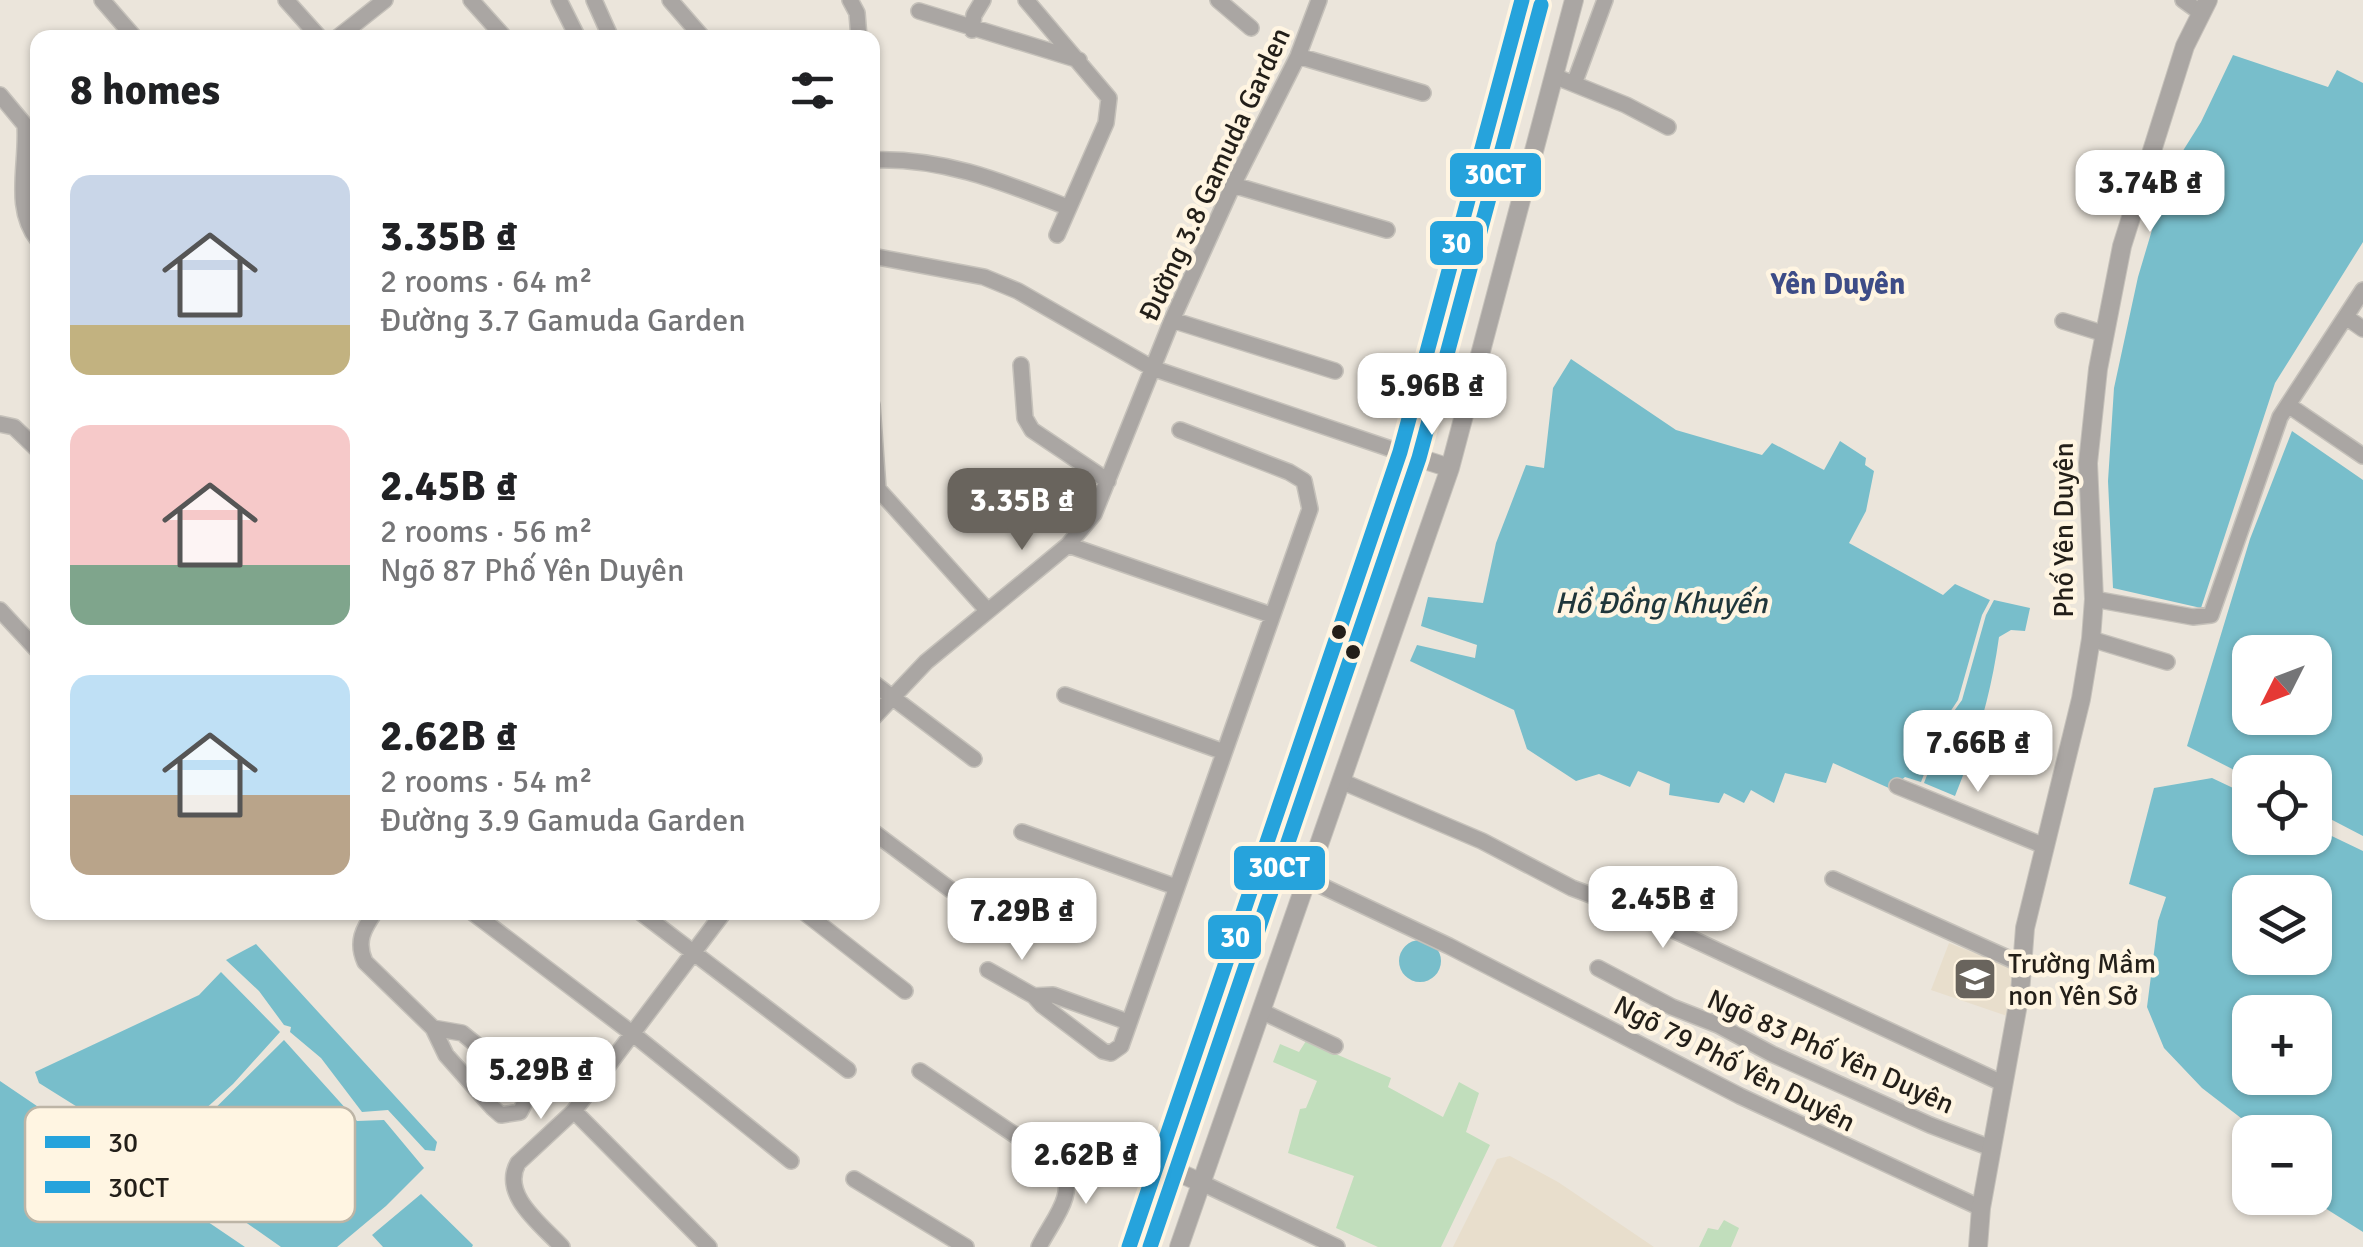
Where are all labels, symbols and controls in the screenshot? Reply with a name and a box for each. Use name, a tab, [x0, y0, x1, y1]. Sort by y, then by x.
street label: Đường 3.8 Gamuda Garden	[1132, 22, 1298, 327]
icon: filters	[785, 63, 840, 118]
text: 8 homes	[70, 65, 220, 116]
pin: 3.74B ₫	[2058, 150, 2242, 235]
line badge: 30CT	[1448, 151, 1543, 199]
text: 30CT	[1464, 158, 1527, 192]
text: 3.74B ₫	[2098, 163, 2203, 202]
text: 3.35B ₫	[380, 211, 518, 262]
icon: home	[150, 215, 270, 335]
line badge: 30	[1428, 219, 1485, 267]
text: 30	[1441, 227, 1471, 261]
text: 2 rooms · 64 m²	[380, 262, 593, 301]
district label: Yên Duyên	[1770, 266, 1905, 303]
text: Đường 3.7 Gamuda Garden	[380, 301, 746, 340]
pin: 5.96B ₫	[1340, 353, 1524, 438]
text: 5.96B ₫	[1380, 366, 1485, 405]
street label: Phố Yên Duyên	[2047, 442, 2081, 618]
text: 2.45B ₫	[380, 461, 518, 512]
icon: home	[150, 465, 270, 585]
pin: 3.35B ₫	[930, 468, 1114, 553]
text: 3.35B ₫	[970, 481, 1075, 520]
text: 2 rooms · 56 m²	[380, 512, 593, 551]
text: Ngõ 87 Phố Yên Duyên	[380, 551, 685, 590]
water label: Hồ Đồng Khuyến	[1555, 585, 1769, 622]
unlabelled marker	[1329, 622, 1349, 642]
north arrow	[2232, 635, 2332, 735]
map controls	[2232, 635, 2332, 1215]
unlabelled marker	[1343, 642, 1363, 662]
pin: 7.66B ₫	[1886, 710, 2070, 795]
text: 2.62B ₫	[380, 711, 518, 762]
icon: home	[150, 715, 270, 835]
text: 7.66B ₫	[1926, 723, 2031, 762]
button: locate	[2232, 755, 2332, 855]
text: 2 rooms · 54 m²	[380, 762, 593, 801]
text: Đường 3.9 Gamuda Garden	[380, 801, 746, 840]
line badge: 30CT	[1232, 844, 1327, 892]
text: 30CT	[1248, 851, 1311, 885]
pin: 2.45B ₫	[1571, 866, 1755, 951]
button: layers	[2232, 875, 2332, 975]
pin: 7.29B ₫	[930, 878, 1114, 963]
text: 2.45B ₫	[1611, 879, 1716, 918]
text: 7.29B ₫	[970, 891, 1075, 930]
line badge: 30	[1206, 913, 1263, 961]
text: 30	[1220, 921, 1250, 955]
place label: Trường Mầm non Yên Sở	[2008, 947, 2156, 1013]
school or university icon: Trường Mầm non Yên Sở	[1952, 956, 1998, 1002]
street label: Ngõ 83 Phố Yên Duyên	[1702, 982, 1959, 1122]
street label: Ngõ 79 Phố Yên Duyên	[1608, 988, 1861, 1140]
button: +	[2232, 995, 2332, 1095]
pin: 5.29B ₫	[449, 1037, 633, 1122]
text: 5.29B ₫	[489, 1050, 594, 1089]
legend	[25, 1107, 355, 1222]
button: −	[2232, 1115, 2332, 1215]
pin: 2.62B ₫	[994, 1122, 1178, 1207]
text: 30	[108, 1126, 138, 1160]
text: 2.62B ₫	[1034, 1135, 1139, 1174]
text: 30CT	[108, 1171, 169, 1205]

